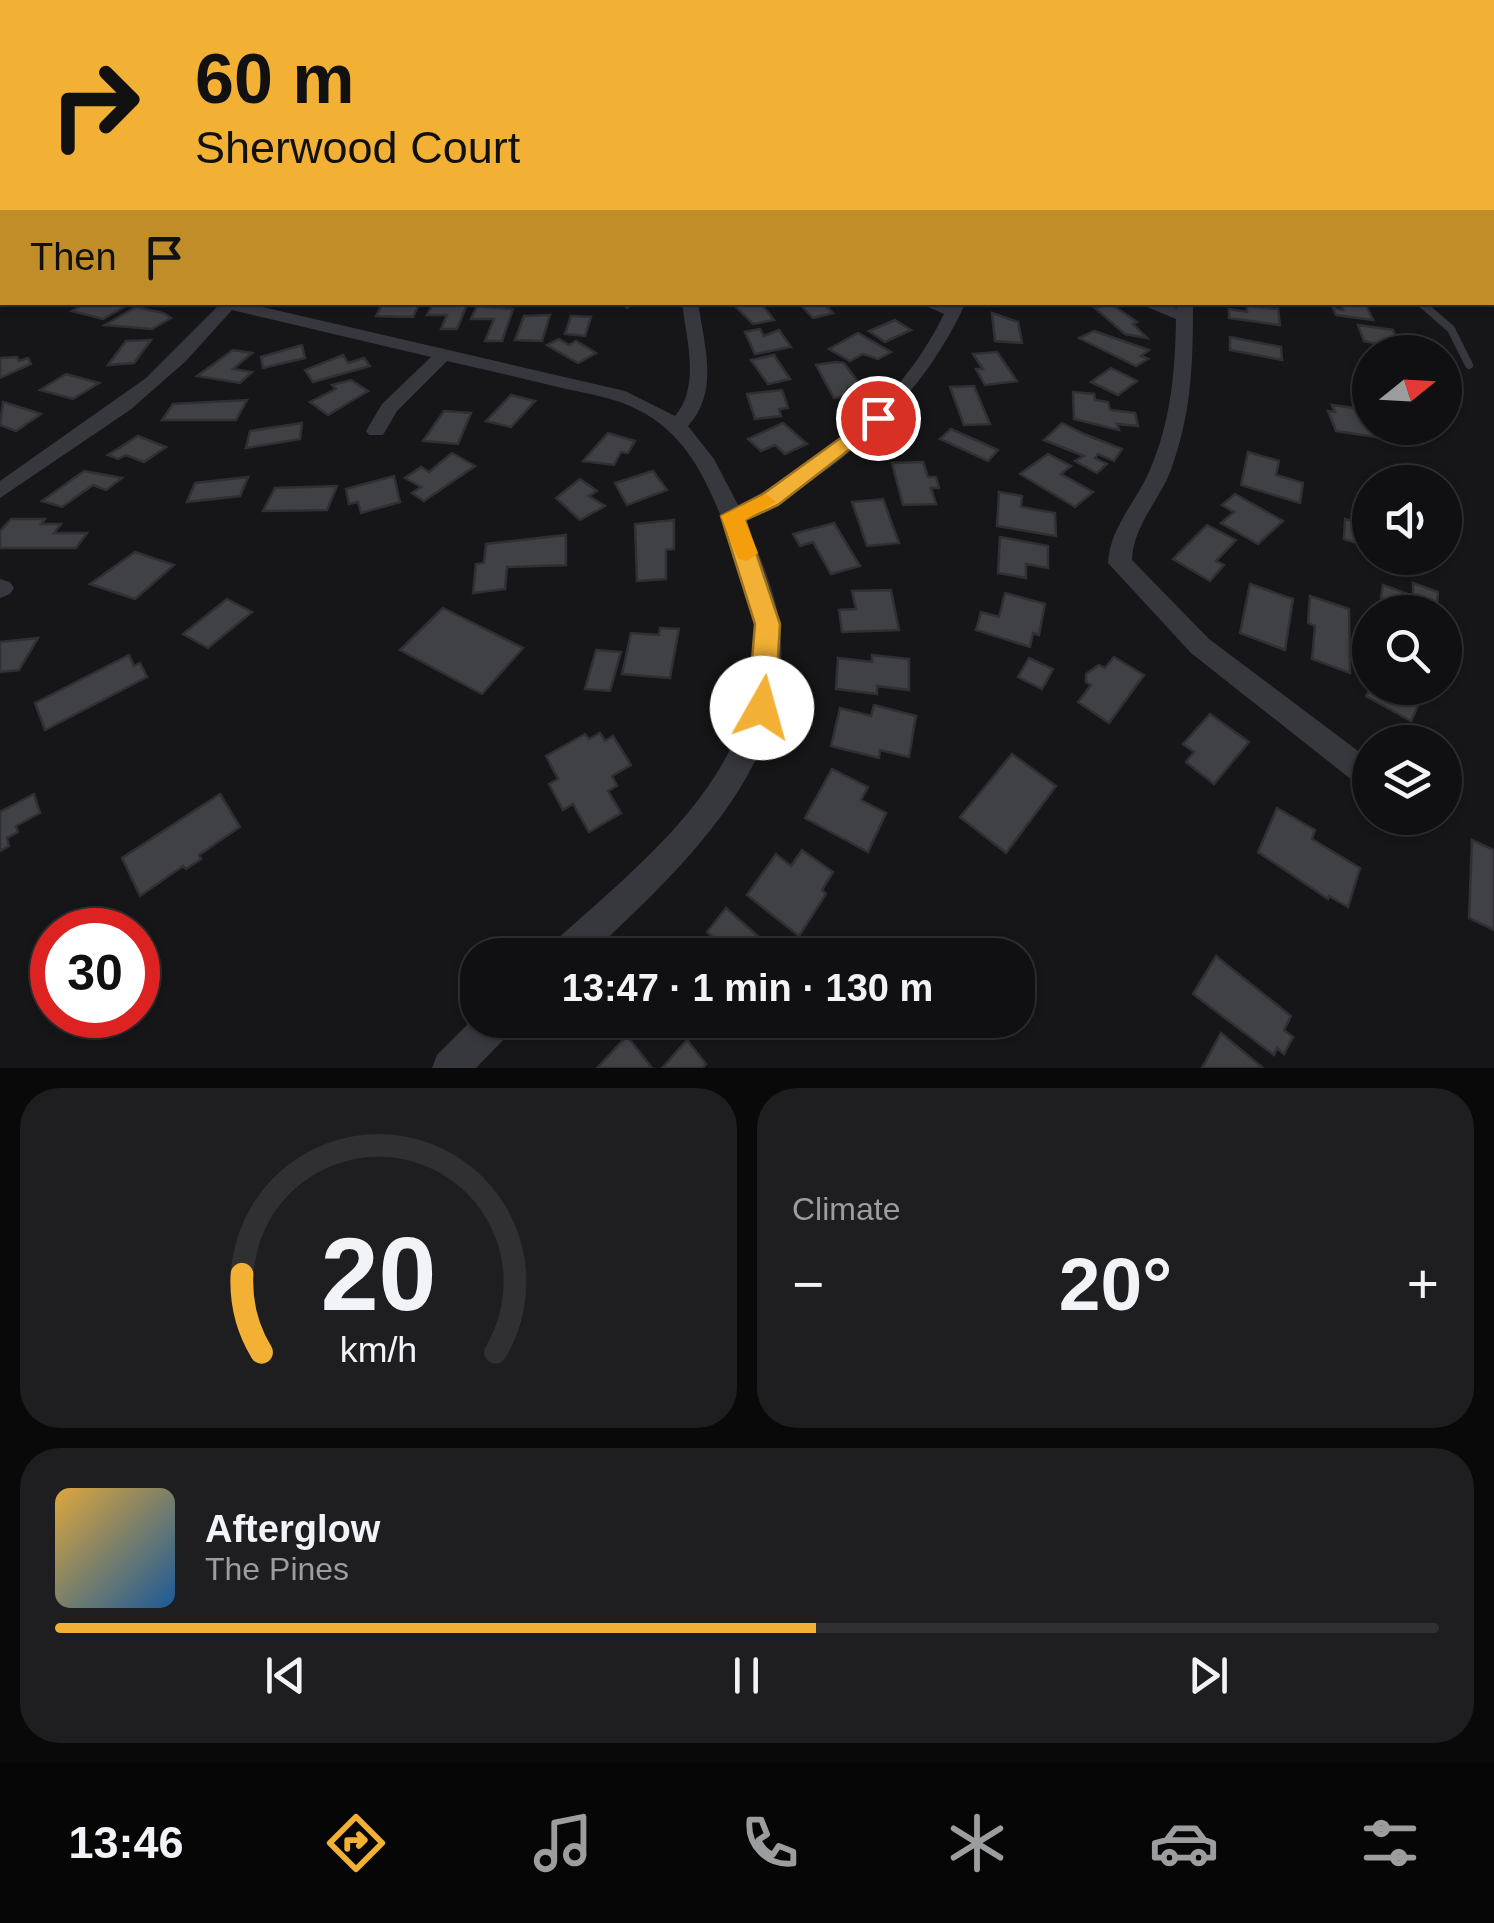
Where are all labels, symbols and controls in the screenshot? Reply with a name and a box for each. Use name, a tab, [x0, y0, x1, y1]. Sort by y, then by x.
icon: right	[30, 40, 160, 170]
text: 60 m	[195, 40, 355, 118]
text: Sherwood Court	[195, 122, 520, 173]
icon: arrive	[137, 230, 192, 285]
text: Then	[30, 236, 117, 278]
north arrow	[1352, 335, 1462, 445]
map controls	[1352, 335, 1462, 835]
pin	[836, 376, 921, 461]
icon: arrive	[851, 391, 906, 446]
button: sound	[1352, 465, 1462, 575]
button: search	[1352, 595, 1462, 705]
position arrow	[710, 656, 814, 760]
button: layers	[1352, 725, 1462, 835]
speed limit sign: 30	[30, 908, 160, 1038]
text: 13:47 · 1 min · 130 m	[562, 967, 933, 1009]
text: Climate	[792, 1191, 900, 1227]
text: 20	[321, 1216, 436, 1332]
text: 20°	[1059, 1242, 1172, 1326]
text: −	[792, 1253, 824, 1315]
text: +	[1407, 1253, 1439, 1315]
text: km/h	[340, 1330, 417, 1370]
text: Afterglow	[205, 1508, 380, 1550]
text: The Pines	[205, 1551, 349, 1587]
icon: previous	[258, 1648, 313, 1703]
icon: pause	[719, 1648, 774, 1703]
icon: next	[1181, 1648, 1236, 1703]
icon: directions	[321, 1808, 391, 1878]
icon: music	[528, 1808, 598, 1878]
icon: phone	[735, 1808, 805, 1878]
icon: climate	[942, 1808, 1012, 1878]
icon: car	[1149, 1808, 1219, 1878]
icon: filters	[1355, 1808, 1425, 1878]
text: 13:46	[68, 1817, 184, 1868]

